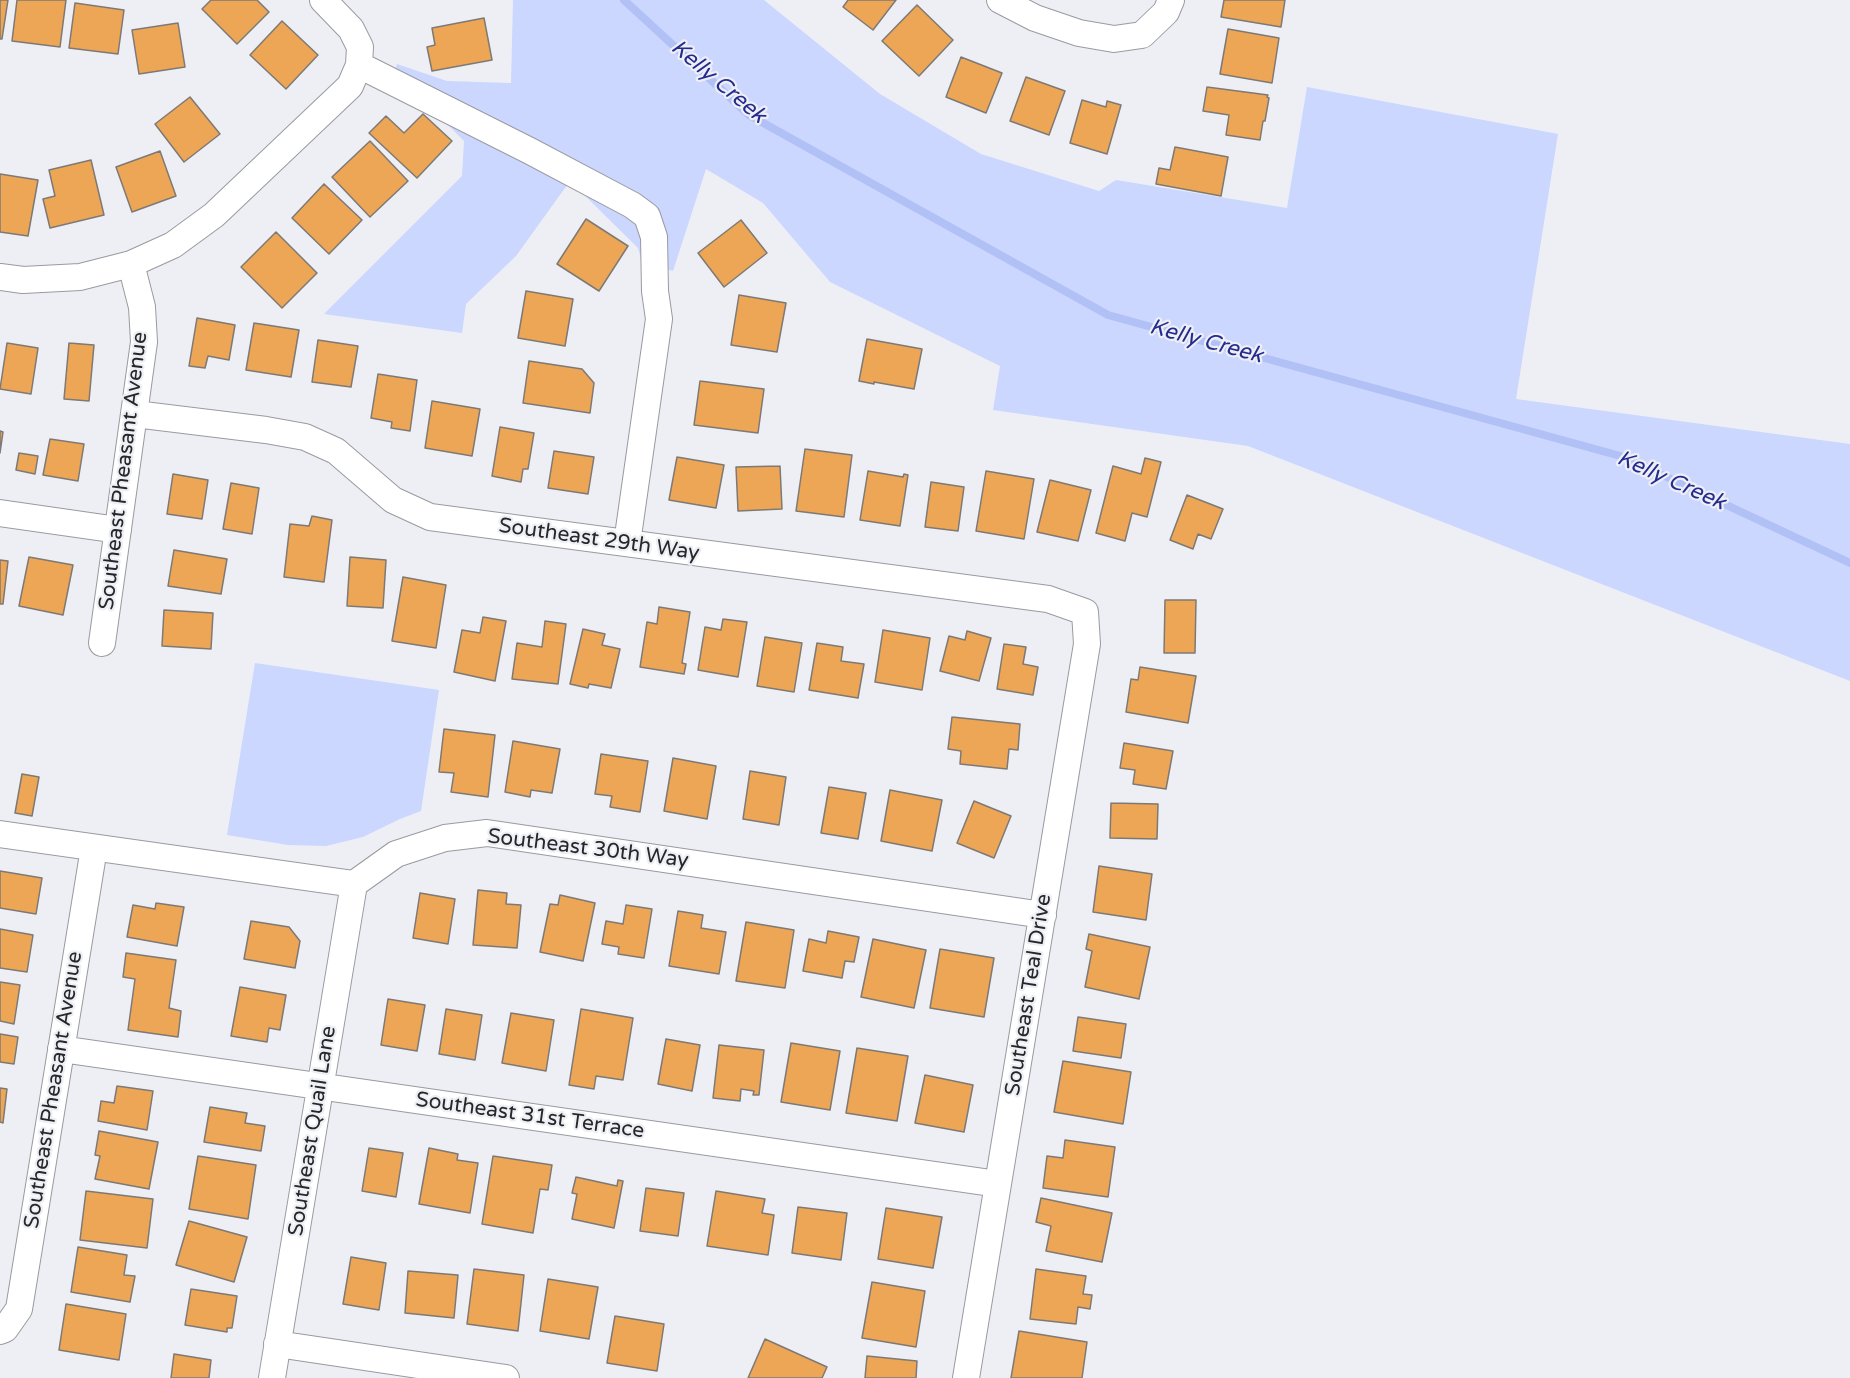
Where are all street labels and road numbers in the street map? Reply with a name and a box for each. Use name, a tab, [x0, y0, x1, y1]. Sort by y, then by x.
street label: Southeast Pheasant Avenue	[94, 331, 154, 611]
street label: Southeast 29th Way	[497, 513, 701, 567]
street label: Southeast 30th Way	[486, 824, 690, 874]
street label: Southeast Teal Drive	[1001, 892, 1057, 1098]
street label: Southeast Pheasant Avenue	[20, 950, 88, 1230]
street label: Southeast Quail Lane	[284, 1024, 342, 1238]
street label: Southeast 31st Terrace	[414, 1087, 646, 1145]

